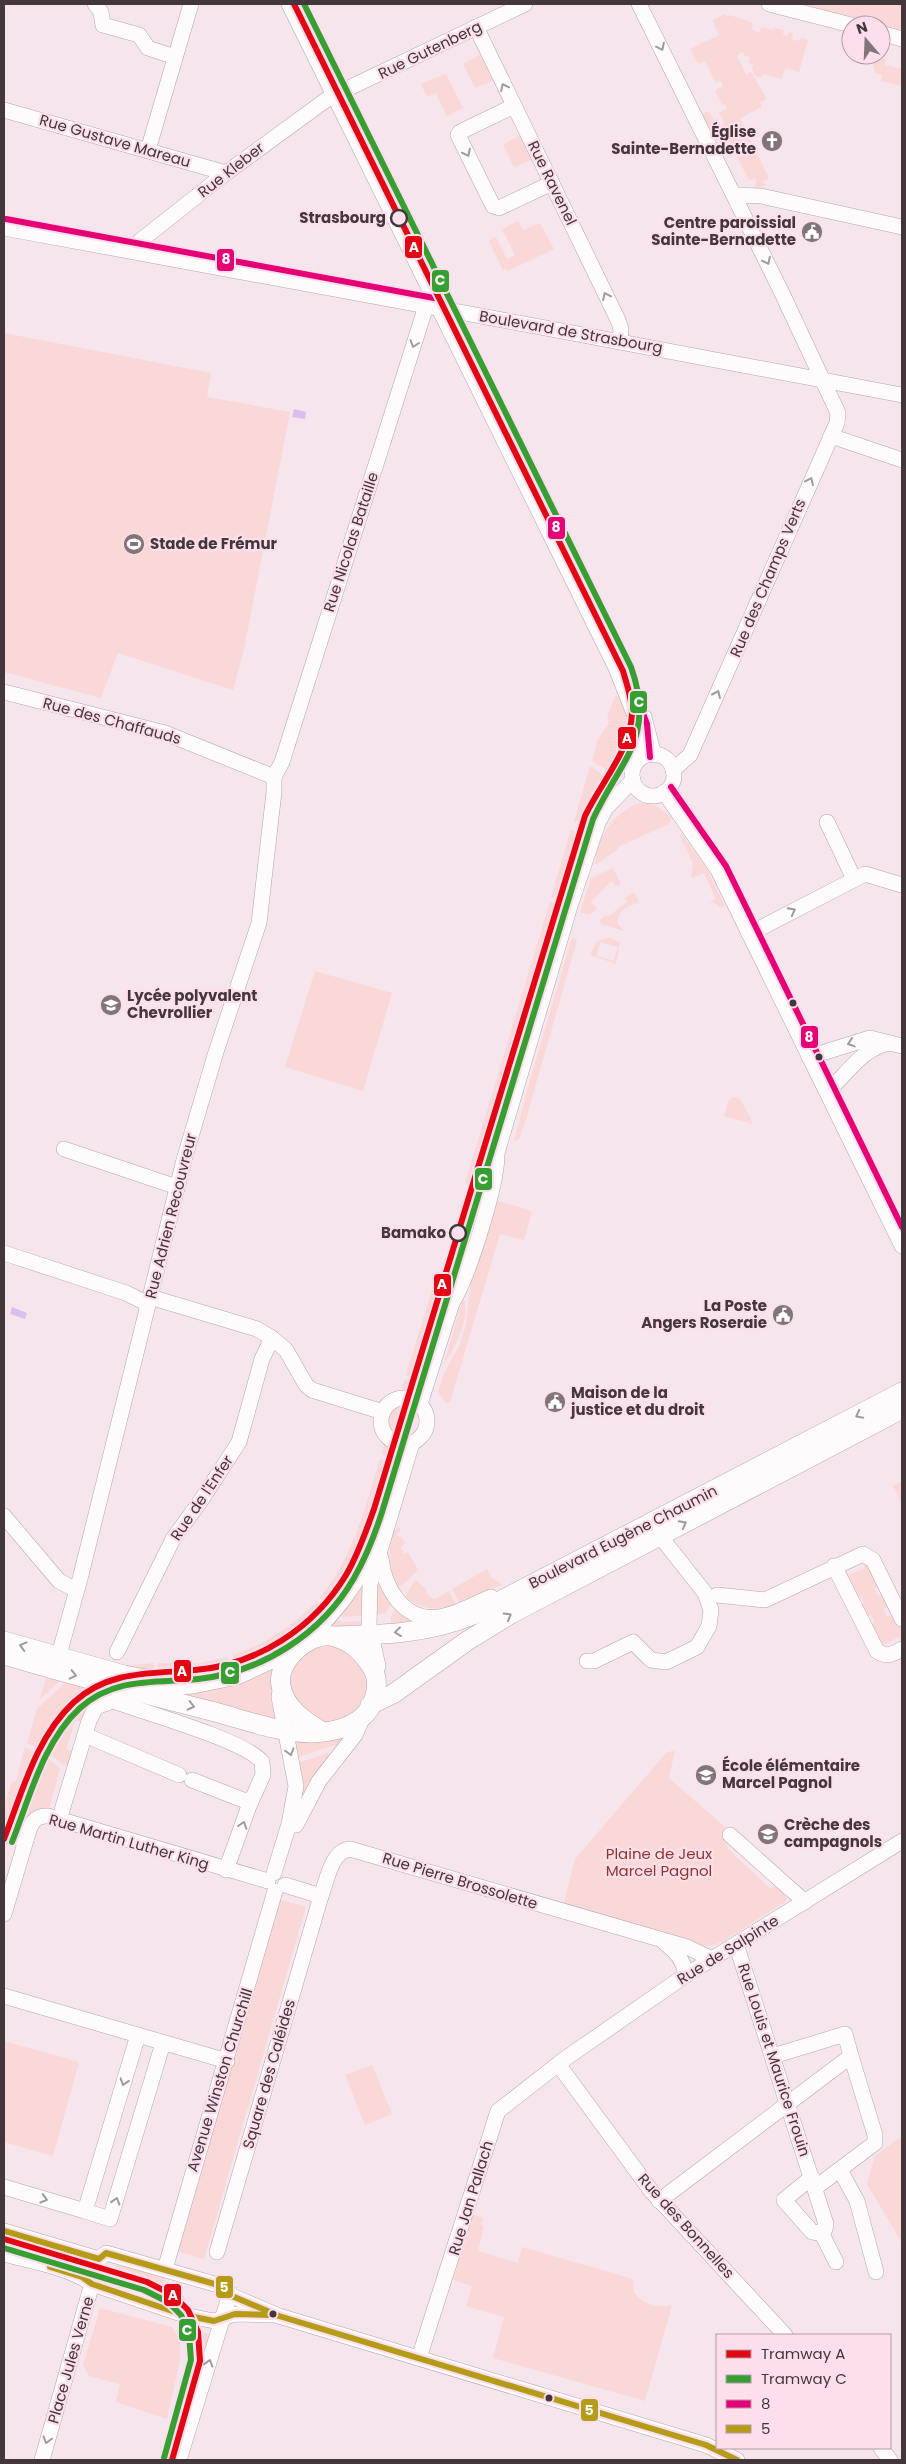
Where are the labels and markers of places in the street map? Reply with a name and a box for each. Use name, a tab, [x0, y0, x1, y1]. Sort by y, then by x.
place label: Église Sainte-Bernadette	[611, 121, 756, 159]
church icon: Église Sainte-Bernadette	[760, 129, 784, 153]
place label: Strasbourg	[299, 207, 386, 228]
marker: Strasbourg	[390, 209, 408, 227]
place label: Centre paroissial Sainte-Bernadette	[651, 212, 796, 250]
public building icon: Centre paroissial Sainte-Bernadette	[800, 220, 824, 244]
sports icon: Stade de Frémur	[122, 532, 146, 556]
place label: Stade de Frémur	[150, 533, 278, 554]
place label: Lycée polyvalent Chevrollier	[127, 985, 257, 1023]
school or university icon: Lycée polyvalent Chevrollier	[99, 993, 123, 1017]
unlabelled marker	[788, 998, 798, 1008]
unlabelled marker	[814, 1052, 824, 1062]
place label: Bamako	[381, 1222, 446, 1243]
marker: Bamako	[449, 1224, 467, 1242]
place label: La Poste Angers Roseraie	[641, 1295, 767, 1333]
public building icon: La Poste Angers Roseraie	[771, 1303, 795, 1327]
place label: Maison de la justice et du droit	[570, 1382, 705, 1420]
public building icon: Maison de la justice et du droit	[543, 1390, 567, 1414]
place label: École élémentaire Marcel Pagnol	[722, 1755, 860, 1793]
school or university icon: École élémentaire Marcel Pagnol	[694, 1763, 718, 1787]
place label: Crèche des campagnols	[784, 1814, 882, 1852]
school or university icon: Crèche des campagnols	[756, 1822, 780, 1846]
unlabelled marker	[268, 2309, 278, 2319]
unlabelled marker	[544, 2393, 554, 2403]

